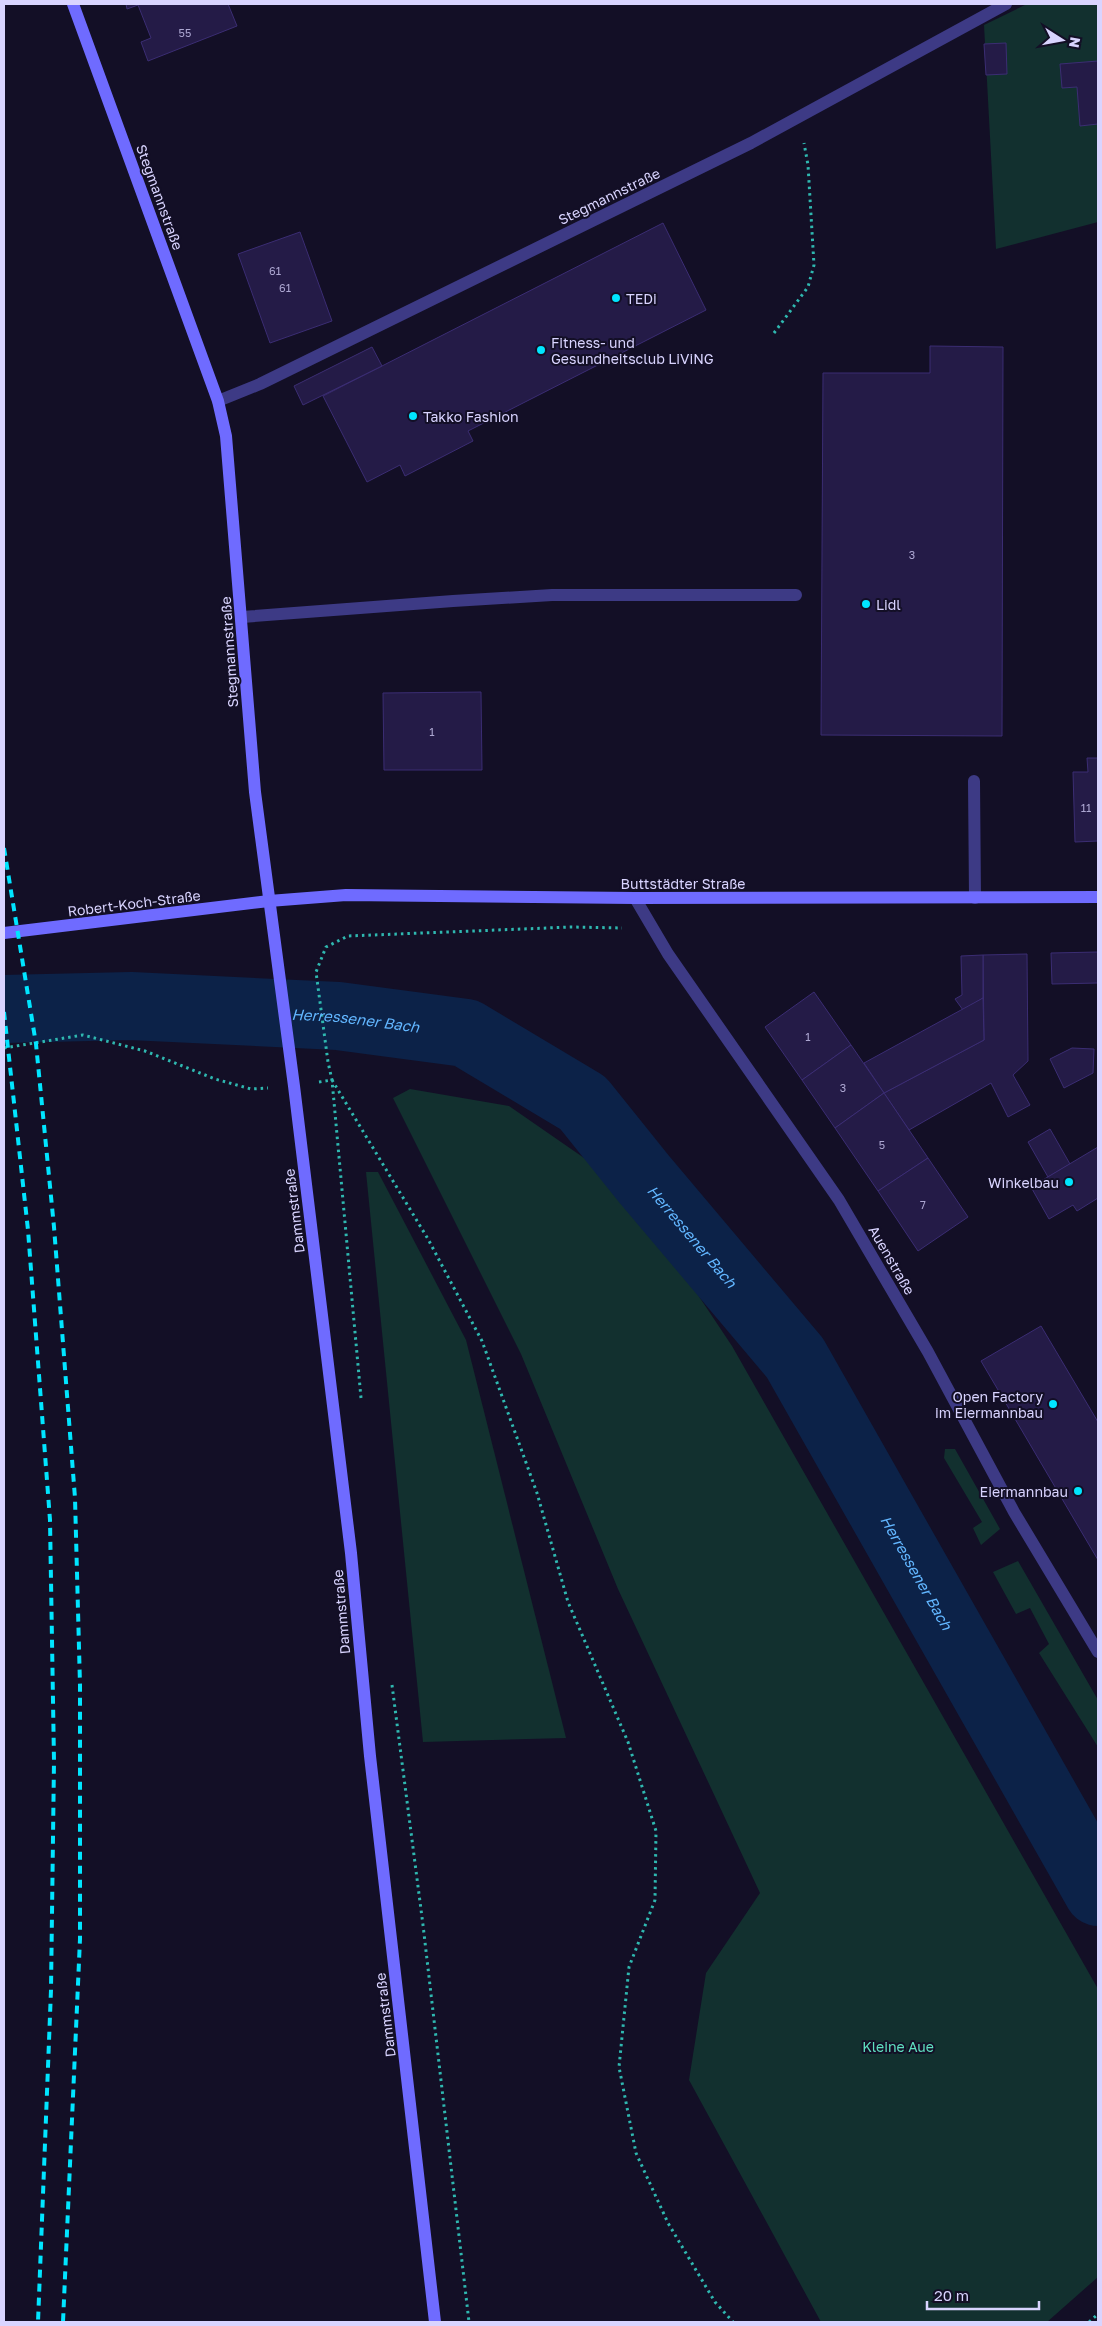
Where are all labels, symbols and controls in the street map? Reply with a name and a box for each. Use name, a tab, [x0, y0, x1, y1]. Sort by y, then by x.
north arrow	[1037, 15, 1087, 65]
house number: 55	[179, 26, 191, 39]
text: N	[1066, 36, 1085, 49]
street label: Stegmannstraße	[133, 142, 187, 252]
street label: Stegmannstraße	[555, 164, 663, 228]
house number: 61	[269, 264, 281, 277]
house number: 61	[279, 281, 291, 294]
place label: TEDi	[626, 290, 657, 307]
marker: TEDi	[610, 292, 622, 304]
place label: Fitness- und Gesundheitsclub LiViNG	[551, 334, 714, 367]
marker: Fitness- und Gesundheitsclub LiViNG	[535, 344, 547, 356]
place label: Takko Fashion	[423, 408, 519, 425]
marker: Takko Fashion	[407, 410, 419, 422]
house number: 3	[909, 548, 915, 561]
street label: Stegmannstraße	[217, 596, 241, 708]
place label: Lidl	[876, 596, 901, 613]
marker: Lidl	[860, 598, 872, 610]
house number: 1	[429, 725, 435, 738]
house number: 11	[1081, 801, 1091, 814]
street label: Buttstädter Straße	[621, 875, 745, 892]
street label: Robert-Koch-Straße	[66, 886, 202, 920]
water label: Herressener Bach	[291, 1005, 421, 1036]
house number: 1	[805, 1030, 811, 1043]
house number: 3	[840, 1081, 846, 1094]
house number: 5	[879, 1138, 885, 1151]
street label: Dammstraße	[280, 1168, 308, 1254]
place label: Winkelbau	[988, 1174, 1059, 1191]
marker: Winkelbau	[1063, 1176, 1075, 1188]
water label: Herressener Bach	[644, 1181, 741, 1292]
house number: 7	[920, 1198, 926, 1211]
street label: Auenstraße	[865, 1222, 919, 1298]
place label: Open Factory im Eiermannbau	[935, 1388, 1043, 1421]
marker: Open Factory im Eiermannbau	[1047, 1398, 1059, 1410]
place label: Eiermannbau	[980, 1483, 1068, 1500]
marker: Eiermannbau	[1072, 1485, 1084, 1497]
water label: Herressener Bach	[877, 1512, 957, 1633]
street label: Dammstraße	[329, 1569, 353, 1655]
street label: Dammstraße	[371, 1972, 399, 2058]
park label: Kleine Aue	[862, 2038, 934, 2055]
scale bar	[927, 2278, 1040, 2310]
text: 20 m	[934, 2286, 969, 2304]

